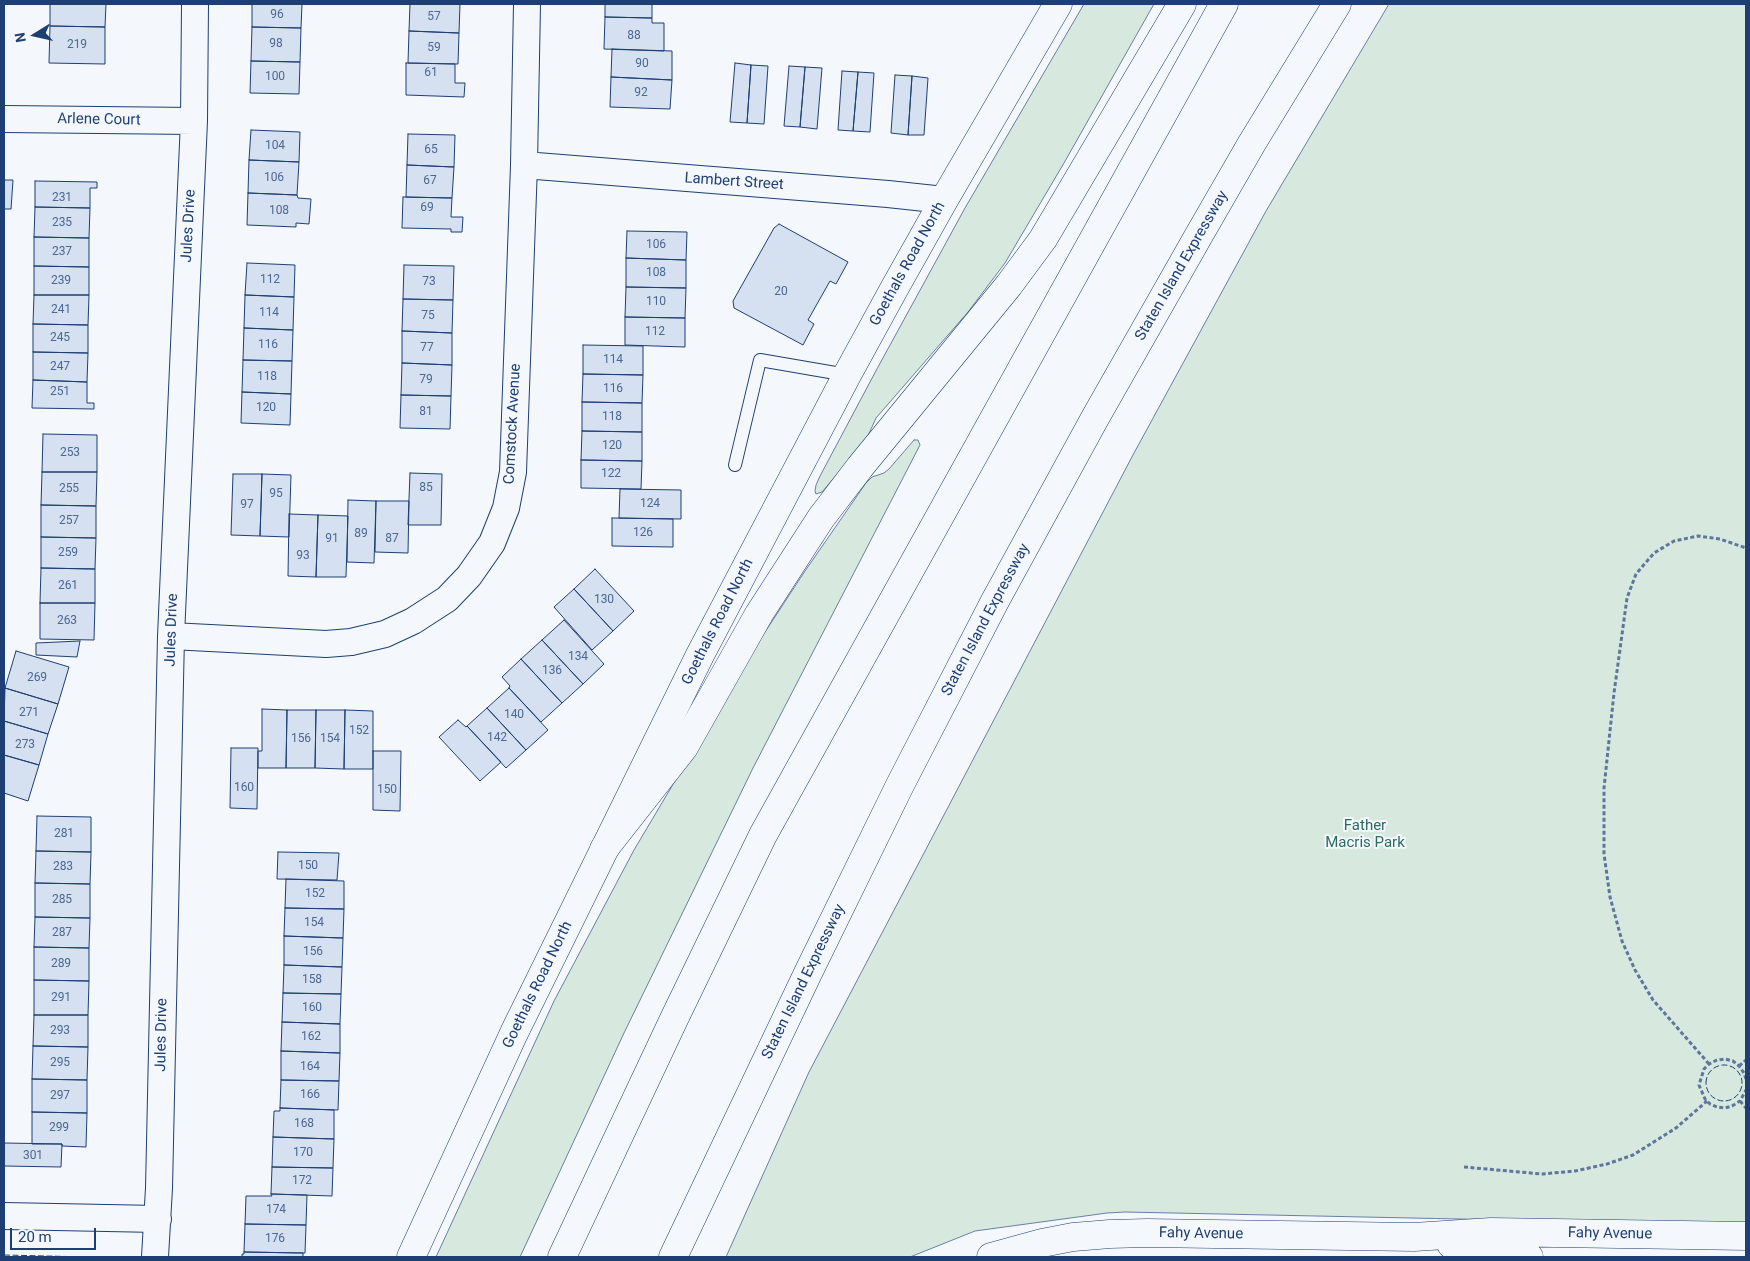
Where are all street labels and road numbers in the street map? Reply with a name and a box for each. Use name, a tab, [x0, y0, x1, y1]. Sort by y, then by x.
street label: Arlene Court	[57, 110, 141, 130]
street label: Lambert Street	[684, 170, 784, 194]
street label: Staten Island Expressway	[1132, 188, 1232, 344]
street label: Jules Drive	[178, 189, 200, 263]
street label: Goethals Road North	[866, 199, 950, 329]
street label: Comstock Avenue	[501, 363, 525, 485]
street label: Staten Island Expressway	[938, 541, 1034, 699]
street label: Goethals Road North	[678, 556, 758, 688]
street label: Jules Drive	[162, 593, 182, 667]
street label: Staten Island Expressway	[759, 902, 849, 1062]
street label: Goethals Road North	[499, 919, 577, 1051]
street label: Jules Drive	[152, 998, 172, 1072]
street label: Fahy Avenue	[1159, 1224, 1243, 1244]
street label: Fahy Avenue	[1568, 1224, 1652, 1244]

